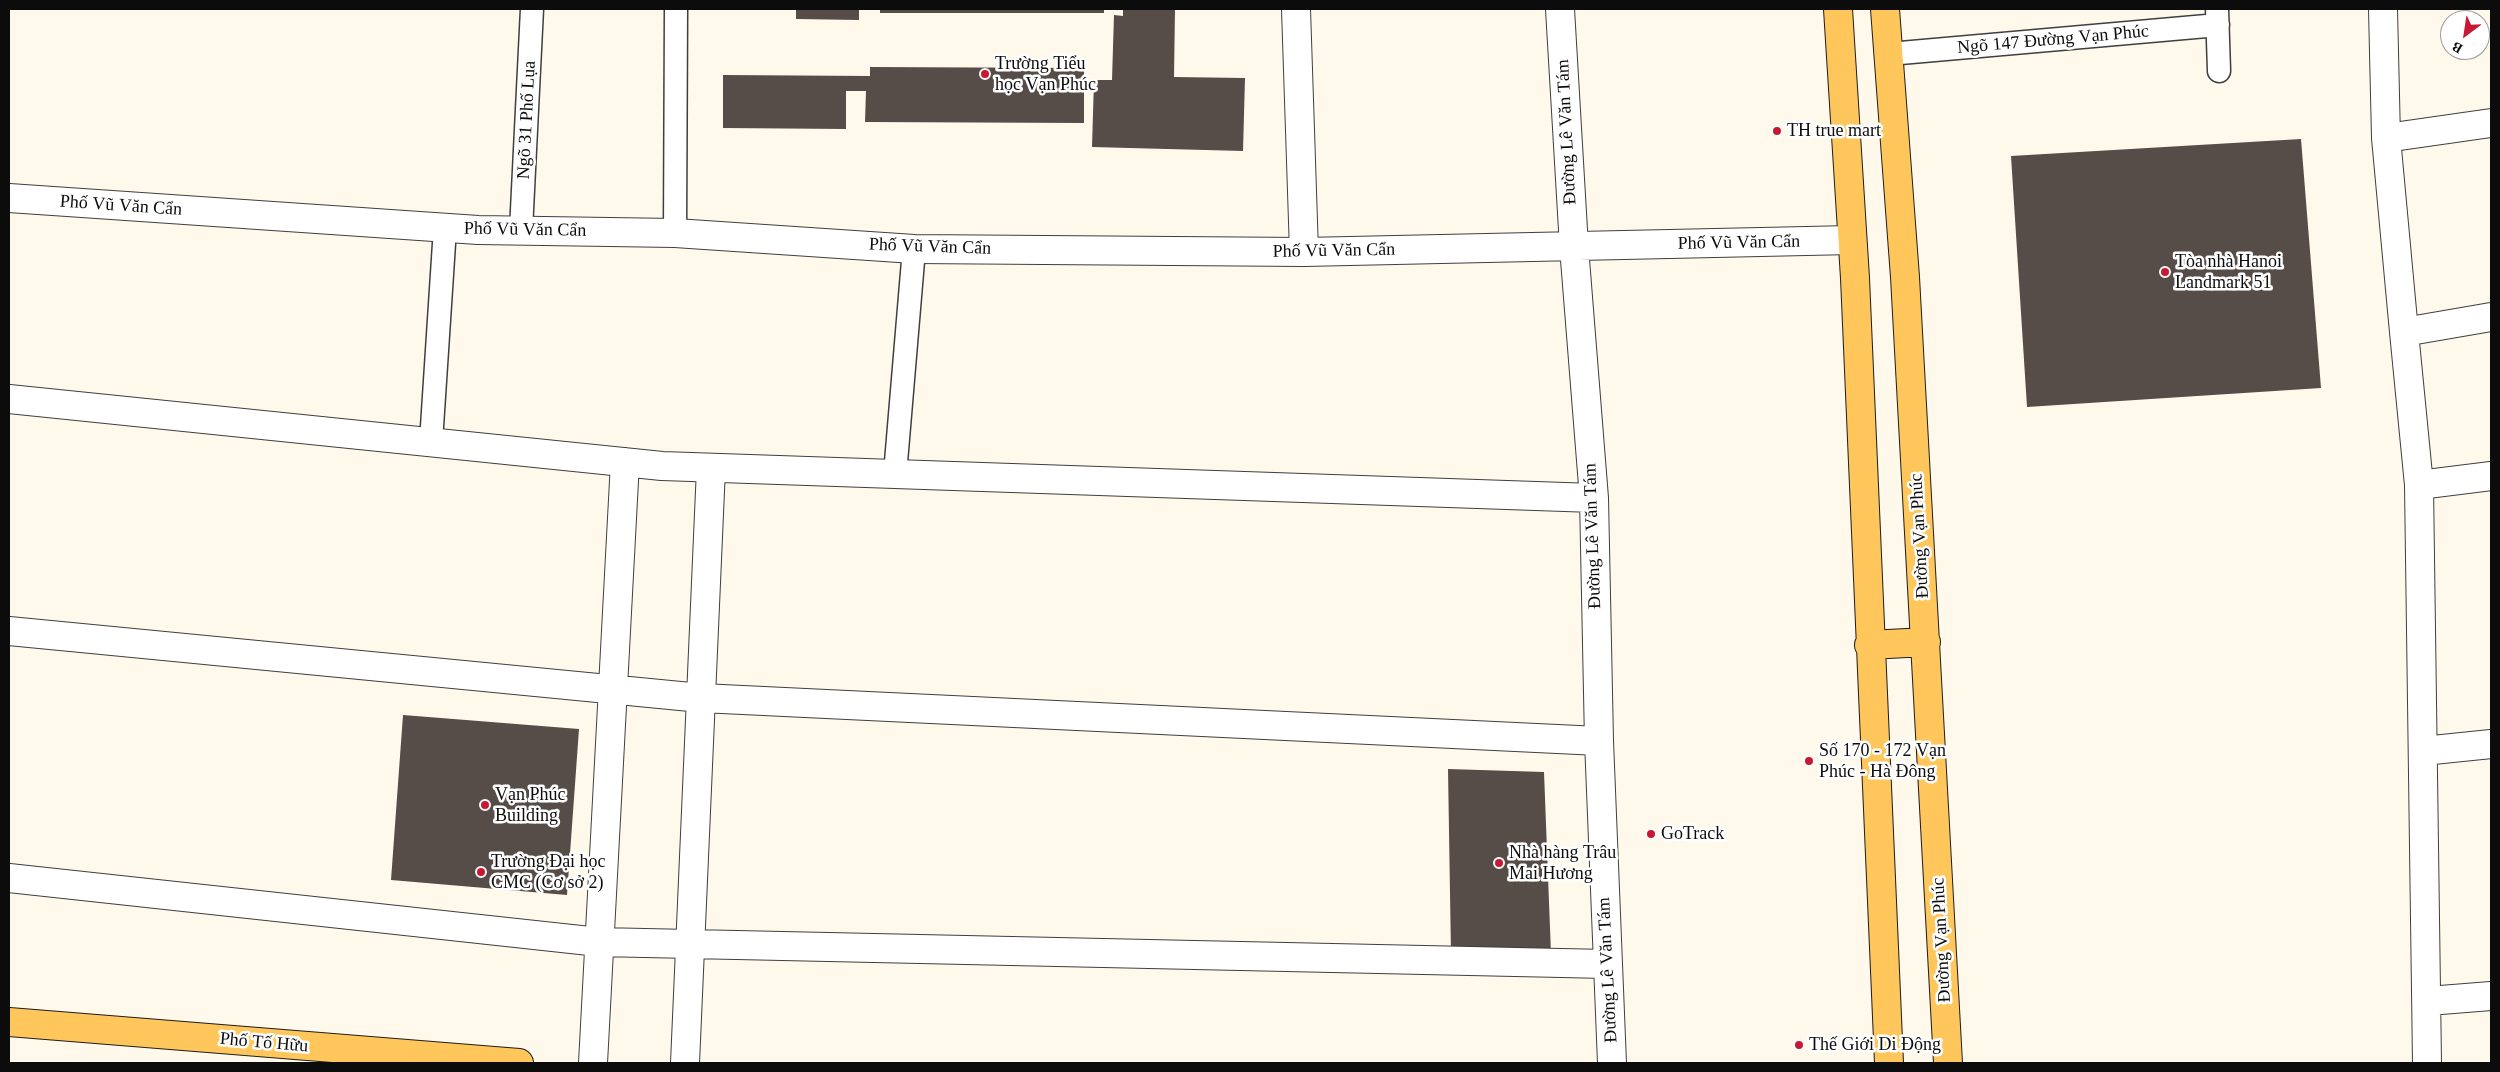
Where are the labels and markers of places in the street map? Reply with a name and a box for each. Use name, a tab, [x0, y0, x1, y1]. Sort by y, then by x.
place label: Trường Tiểu học Vạn Phúc	[995, 53, 1096, 96]
marker: Trường Tiểu học Vạn Phúc	[979, 68, 991, 80]
place label: TH true mart	[1787, 120, 1881, 142]
marker: TH true mart	[1771, 125, 1783, 137]
place label: Tòa nhà Hanoi Landmark 51	[2175, 251, 2282, 294]
marker: Tòa nhà Hanoi Landmark 51	[2159, 266, 2171, 278]
place label: Số 170 - 172 Vạn Phúc - Hà Đông	[1819, 740, 1946, 782]
marker: Số 170 - 172 Vạn Phúc - Hà Đông	[1803, 755, 1815, 767]
place label: Vạn Phúc Building	[495, 784, 565, 826]
marker: Vạn Phúc Building	[479, 799, 491, 811]
place label: GoTrack	[1661, 823, 1724, 845]
marker: GoTrack	[1645, 828, 1657, 840]
place label: Nhà hàng Trâu Mai Hương	[1509, 842, 1616, 884]
place label: Trường Đại học CMC (Cơ sở 2)	[491, 851, 606, 894]
marker: Nhà hàng Trâu Mai Hương	[1493, 857, 1505, 869]
marker: Trường Đại học CMC (Cơ sở 2)	[475, 866, 487, 878]
place label: Thế Giới Di Động	[1809, 1034, 1941, 1056]
marker: Thế Giới Di Động	[1793, 1039, 1805, 1051]

